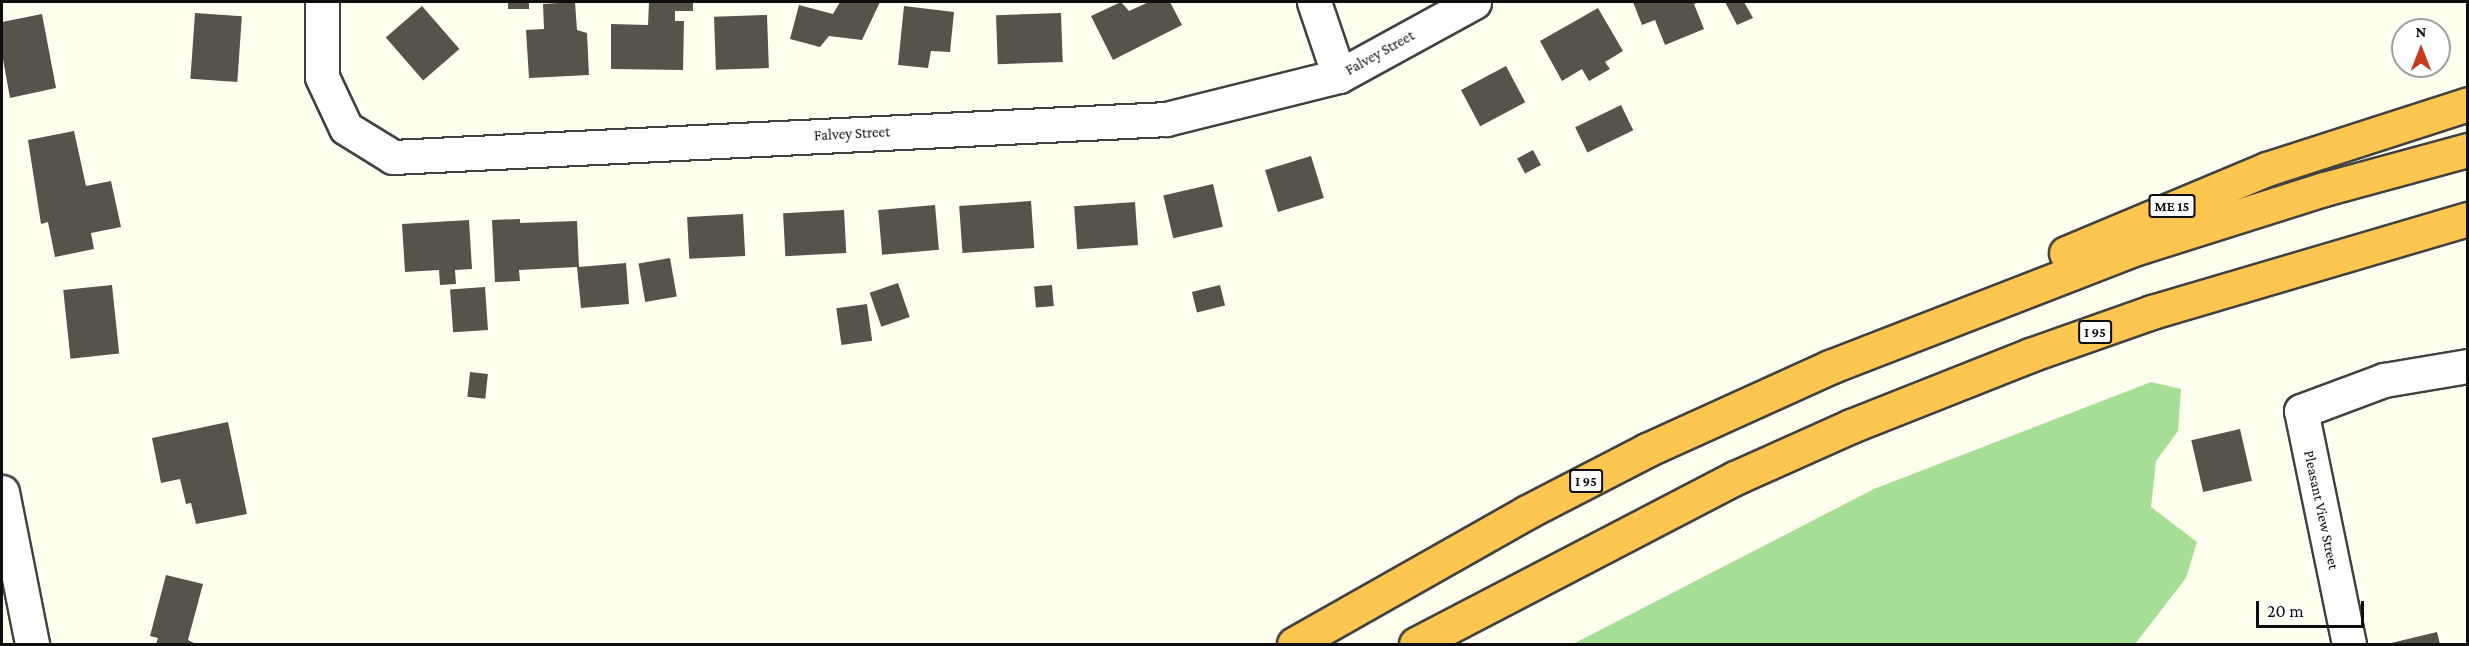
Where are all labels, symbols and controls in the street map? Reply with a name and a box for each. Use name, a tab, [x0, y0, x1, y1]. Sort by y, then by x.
north arrow	[2391, 18, 2451, 78]
text: N	[2416, 23, 2426, 40]
street label: Falvey Street	[1342, 27, 1418, 79]
street label: Falvey Street	[814, 123, 890, 145]
road number: ME 15	[2148, 195, 2196, 217]
road number: I 95	[2077, 321, 2113, 343]
street label: Pleasant View Street	[2300, 449, 2342, 571]
road number: I 95	[1568, 470, 1604, 492]
scale bar	[2259, 589, 2367, 627]
text: 20 m	[2267, 601, 2304, 621]

